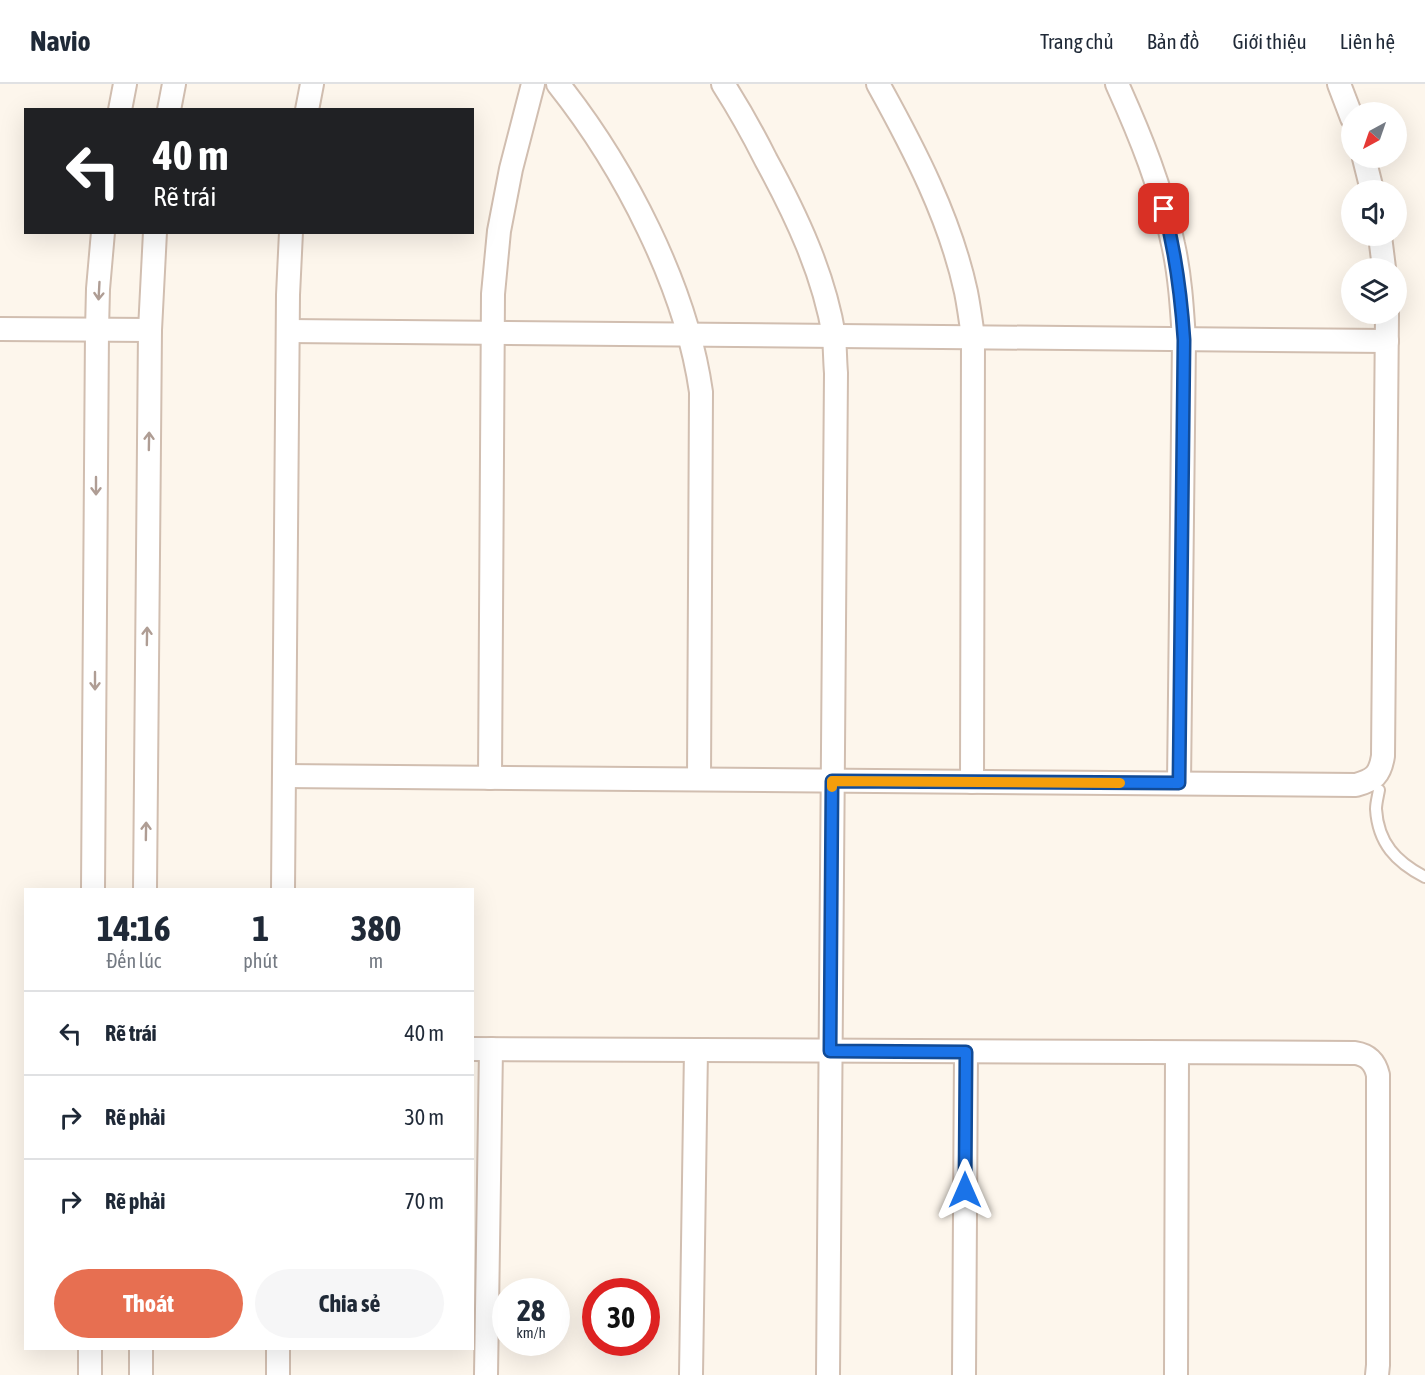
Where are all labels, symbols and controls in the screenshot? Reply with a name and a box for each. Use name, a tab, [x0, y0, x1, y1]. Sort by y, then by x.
text: Navio	[30, 25, 91, 57]
text: Trang chủ	[1040, 29, 1114, 53]
text: Bản đồ	[1147, 29, 1199, 53]
text: Giới thiệu	[1232, 29, 1307, 53]
text: Liên hệ	[1340, 29, 1395, 53]
north arrow	[1341, 102, 1407, 168]
map controls	[1341, 102, 1407, 324]
text: 40 m	[153, 131, 228, 179]
icon: left	[54, 132, 132, 210]
button: sound	[1341, 180, 1407, 246]
text: Rẽ trái	[153, 181, 216, 212]
pin	[1138, 183, 1189, 234]
icon: arrive	[1147, 192, 1180, 225]
button: layers	[1341, 258, 1407, 324]
one-way arrow	[93, 280, 104, 300]
one-way arrow	[143, 432, 155, 452]
one-way arrow	[90, 475, 102, 495]
one-way arrow	[142, 627, 153, 647]
one-way arrow	[89, 670, 101, 690]
one-way arrow	[140, 822, 152, 842]
text: 14:16	[97, 907, 171, 949]
text: 1	[252, 907, 269, 949]
text: 380	[351, 907, 401, 949]
text: Đến lúc	[106, 949, 161, 972]
text: phút	[243, 949, 278, 972]
text: m	[369, 949, 383, 972]
icon: left	[54, 1017, 87, 1050]
text: Rẽ trái	[105, 1020, 157, 1046]
text: 40 m	[404, 1020, 444, 1046]
icon: right	[54, 1101, 87, 1134]
text: Rẽ phải	[105, 1104, 165, 1130]
text: 30 m	[404, 1104, 444, 1130]
position arrow	[933, 1158, 997, 1222]
icon: right	[54, 1185, 87, 1218]
text: Rẽ phải	[105, 1188, 165, 1214]
text: 70 m	[404, 1188, 444, 1214]
button: Thoát	[54, 1269, 243, 1338]
button: Chia sẻ	[255, 1269, 444, 1338]
speed limit sign: 30	[582, 1278, 660, 1356]
text: 28	[517, 1293, 545, 1327]
text: km/h	[516, 1324, 546, 1341]

